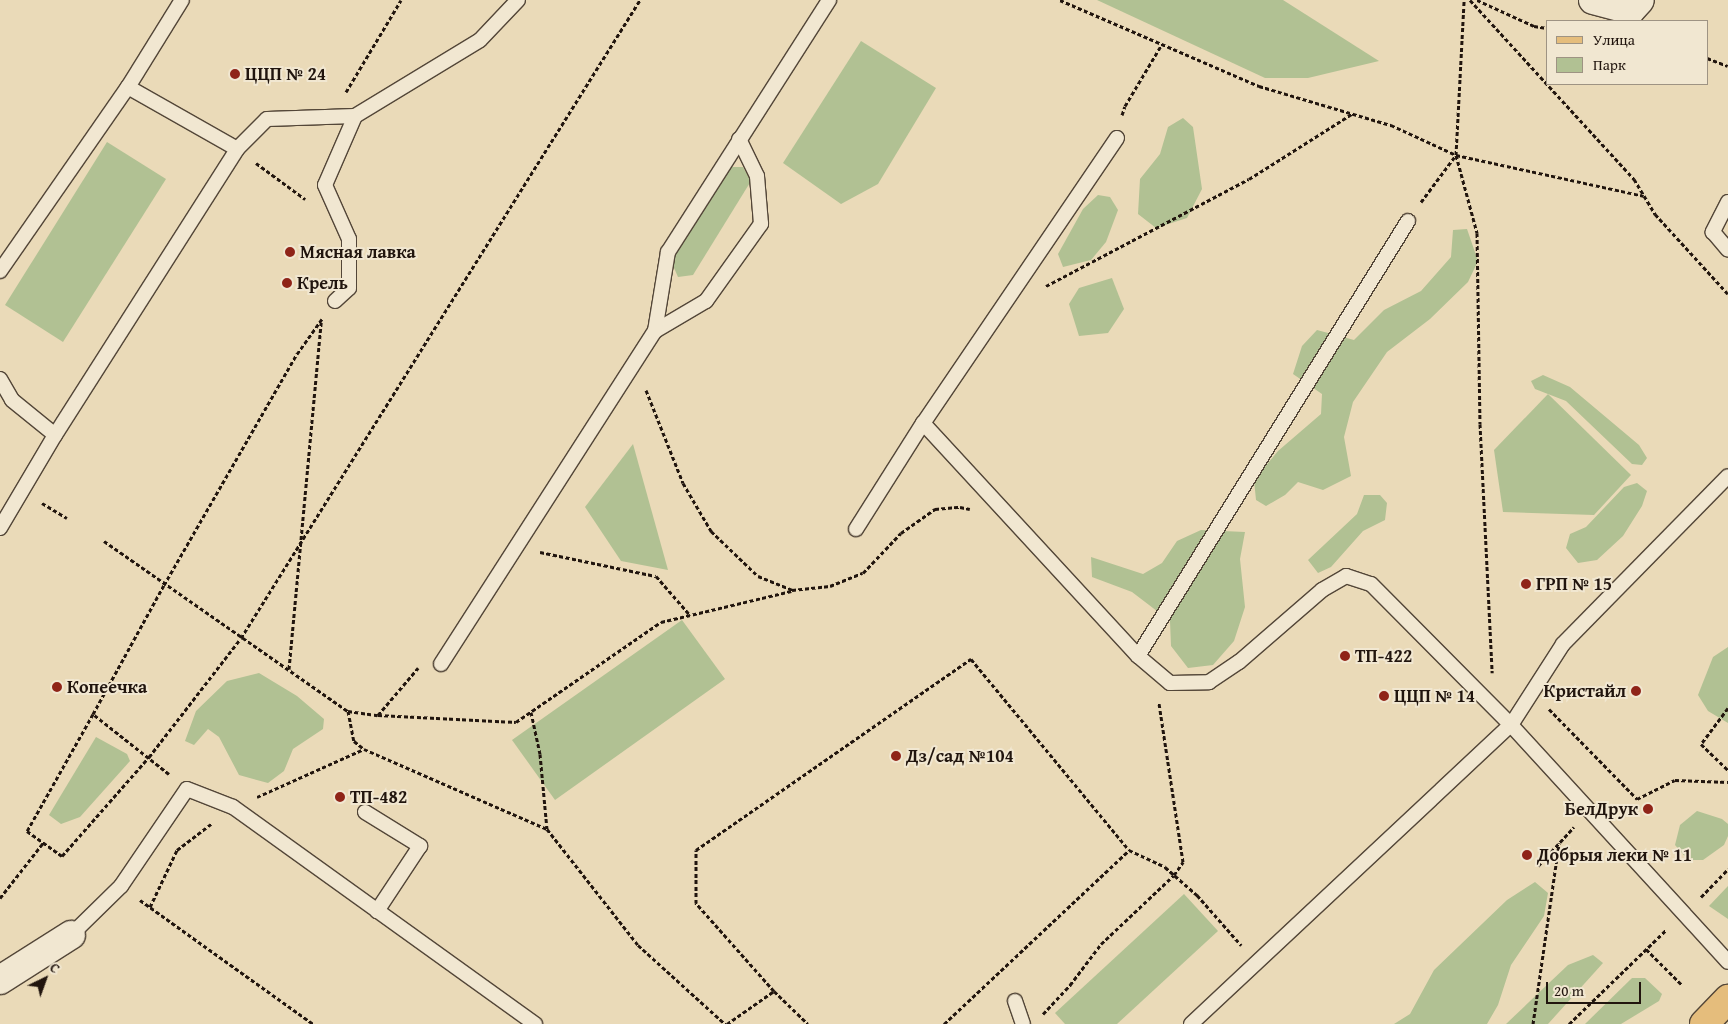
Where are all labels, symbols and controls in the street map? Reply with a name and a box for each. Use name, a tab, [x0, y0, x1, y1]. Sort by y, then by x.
legend	[1546, 20, 1708, 85]
text: Улица	[1593, 29, 1635, 50]
text: Парк	[1593, 54, 1626, 75]
place label: ЦЦП № 24	[245, 63, 326, 85]
marker: ЦЦП № 24	[229, 68, 241, 80]
place label: Мясная лавка	[300, 241, 416, 263]
marker: Мясная лавка	[284, 246, 296, 258]
place label: Крель	[297, 272, 348, 294]
marker: Крель	[281, 277, 293, 289]
place label: ГРП № 15	[1536, 573, 1612, 595]
marker: ГРП № 15	[1520, 578, 1532, 590]
place label: ТП-422	[1355, 645, 1412, 667]
marker: ТП-422	[1339, 650, 1351, 662]
place label: Копеечка	[67, 676, 147, 698]
place label: Кристайл	[1543, 680, 1626, 702]
marker: Копеечка	[51, 681, 63, 693]
place label: ЦЦП № 14	[1394, 685, 1475, 707]
marker: Кристайл	[1630, 685, 1642, 697]
marker: ЦЦП № 14	[1378, 690, 1390, 702]
place label: Дз/сад №104	[906, 745, 1014, 767]
marker: Дз/сад №104	[890, 750, 902, 762]
place label: ТП-482	[350, 786, 407, 808]
marker: ТП-482	[334, 791, 346, 803]
place label: БелДрук	[1565, 798, 1638, 820]
marker: БелДрук	[1642, 803, 1654, 815]
place label: Добрыя леки № 11	[1537, 844, 1692, 866]
marker: Добрыя леки № 11	[1521, 849, 1533, 861]
north arrow	[20, 954, 70, 1004]
text: С	[45, 958, 65, 978]
scale bar	[1548, 972, 1643, 1004]
text: 20 m	[1554, 980, 1584, 1001]

